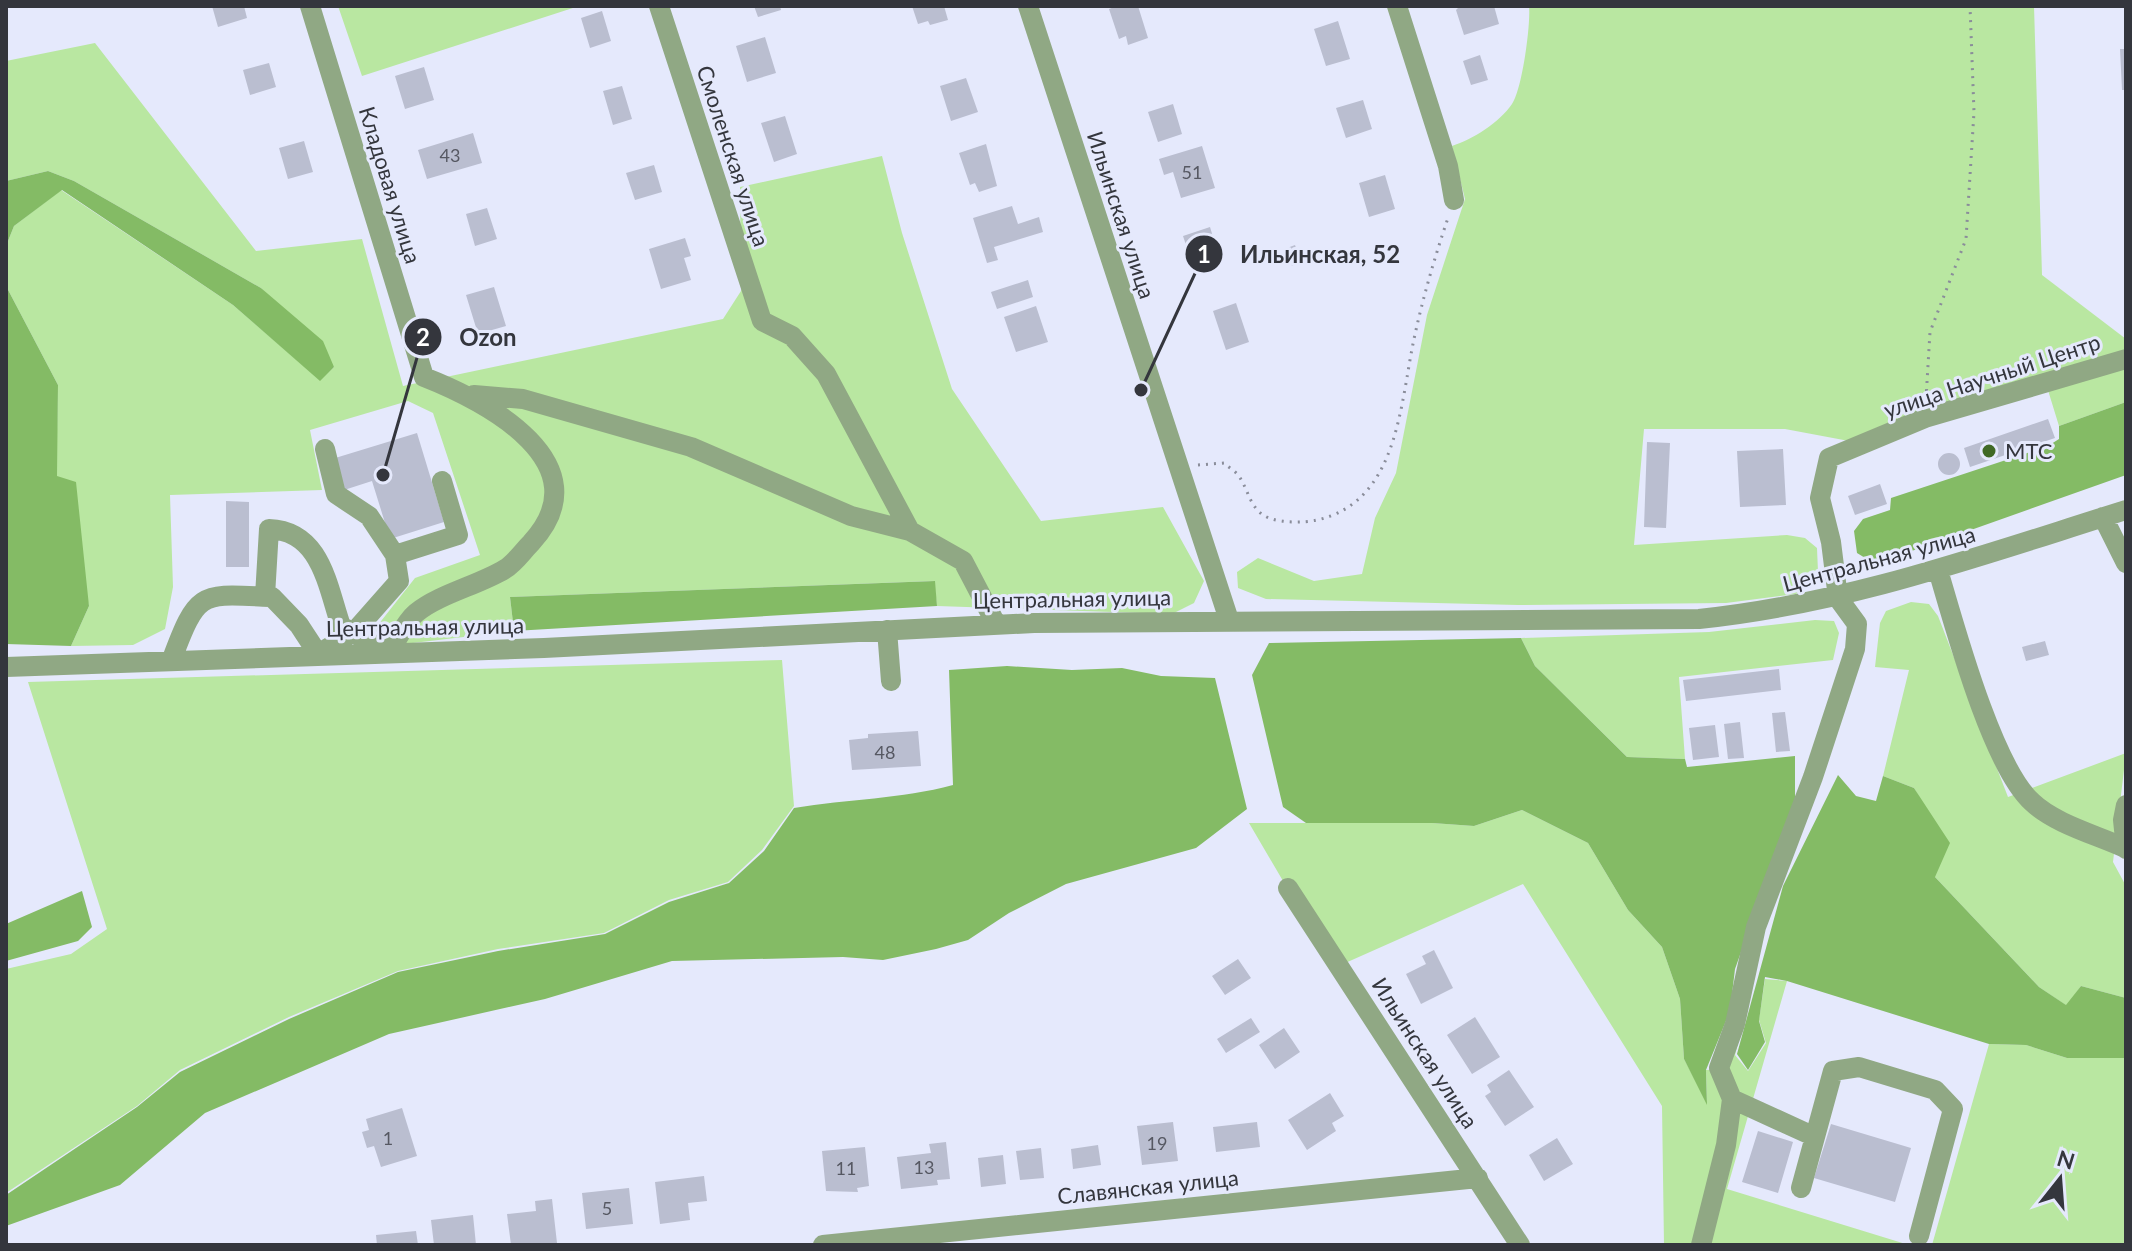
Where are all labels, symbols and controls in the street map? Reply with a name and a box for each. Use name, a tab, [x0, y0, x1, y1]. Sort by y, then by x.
street label: Смоленская улица	[692, 62, 775, 250]
street label: Кладовая улица	[354, 103, 427, 267]
street label: Ильинская улица	[1082, 128, 1161, 302]
house number: 43	[440, 144, 460, 166]
house number: 51	[1182, 161, 1202, 183]
callout: Ильинская, 52	[1184, 230, 1416, 278]
text: 1	[1197, 239, 1211, 268]
text: Ильинская, 52	[1240, 239, 1400, 268]
callout: Ozon	[403, 313, 533, 361]
text: 2	[416, 322, 430, 351]
text: Ozon	[459, 322, 517, 351]
street label: улица Научный Центр	[1880, 328, 2104, 423]
place label: МТС	[2005, 437, 2053, 464]
marker: МТС	[1980, 442, 1998, 460]
street label: Центральная улица	[1780, 520, 1978, 597]
street label: Центральная улица	[973, 583, 1171, 614]
street label: Центральная улица	[326, 611, 524, 642]
house number: 48	[875, 741, 895, 763]
street label: Ильинская улица	[1367, 972, 1484, 1133]
house number: 1	[383, 1127, 393, 1149]
house number: 19	[1147, 1132, 1167, 1154]
north arrow	[2020, 1139, 2100, 1219]
text: N	[2054, 1144, 2078, 1175]
house number: 13	[914, 1156, 934, 1178]
house number: 11	[836, 1157, 856, 1179]
street label: Славянская улица	[1056, 1164, 1240, 1209]
house number: 5	[602, 1197, 612, 1219]

